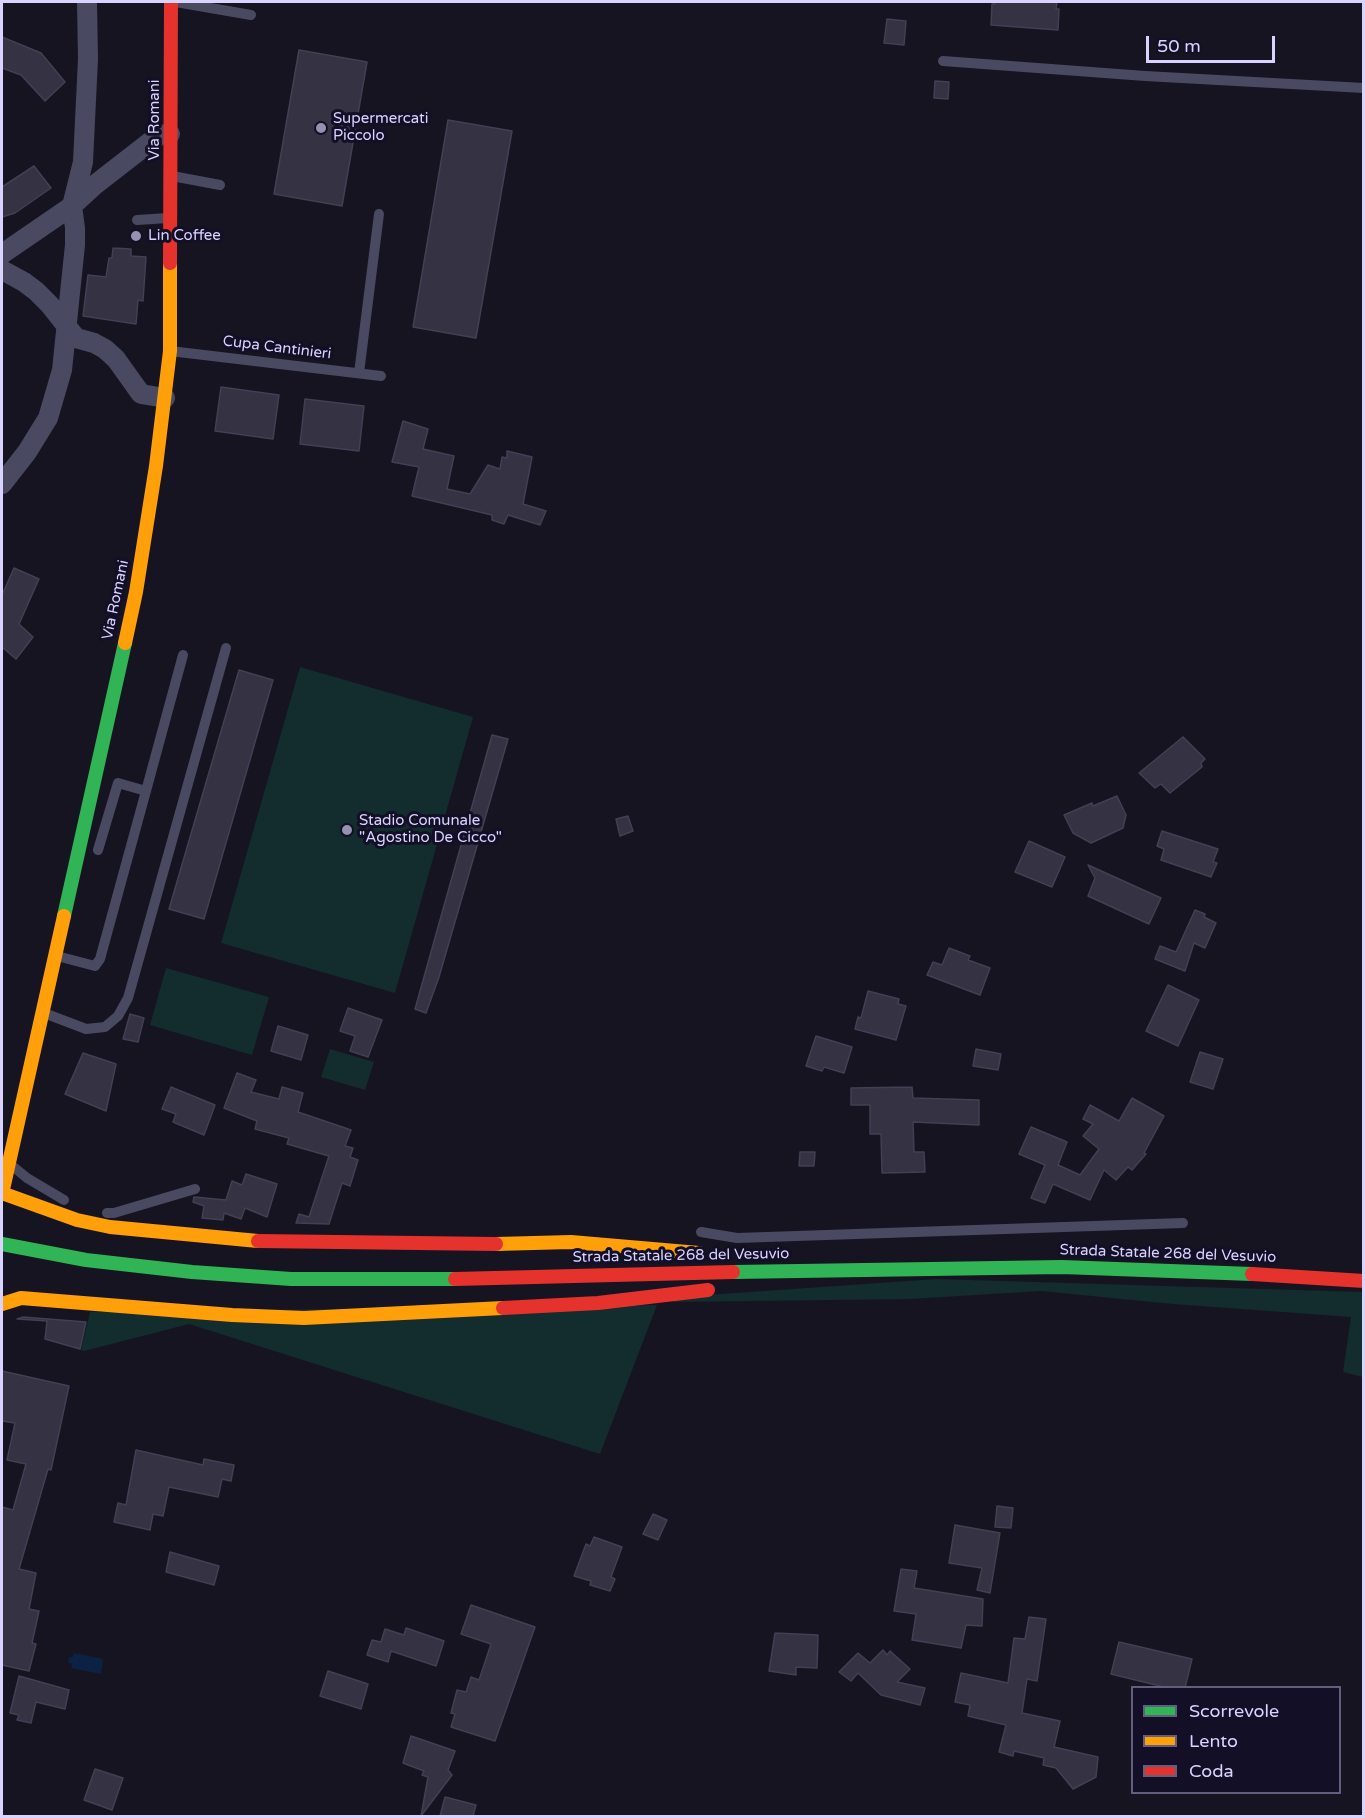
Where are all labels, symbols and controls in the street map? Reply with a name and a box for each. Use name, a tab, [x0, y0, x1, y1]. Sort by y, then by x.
scale bar	[1149, 24, 1278, 62]
text: 50 m	[1157, 35, 1201, 57]
street label: Via Romani	[146, 79, 164, 161]
place label: Supermercati Piccolo	[333, 110, 428, 145]
marker: Supermercati Piccolo	[314, 121, 328, 135]
place label: Lin Coffee	[148, 227, 221, 245]
marker: Lin Coffee	[129, 229, 143, 243]
street label: Cupa Cantinieri	[222, 332, 332, 364]
street label: Via Romani	[99, 558, 133, 642]
place label: Stadio Comunale "Agostino De Cicco"	[359, 812, 502, 847]
marker: Stadio Comunale "Agostino De Cicco"	[340, 823, 354, 837]
street label: Strada Statale 268 del Vesuvio	[1059, 1241, 1277, 1267]
street label: Strada Statale 268 del Vesuvio	[572, 1245, 790, 1267]
legend	[1131, 1686, 1341, 1794]
text: Scorrevole	[1189, 1700, 1279, 1722]
text: Lento	[1189, 1730, 1238, 1752]
text: Coda	[1189, 1760, 1234, 1782]

